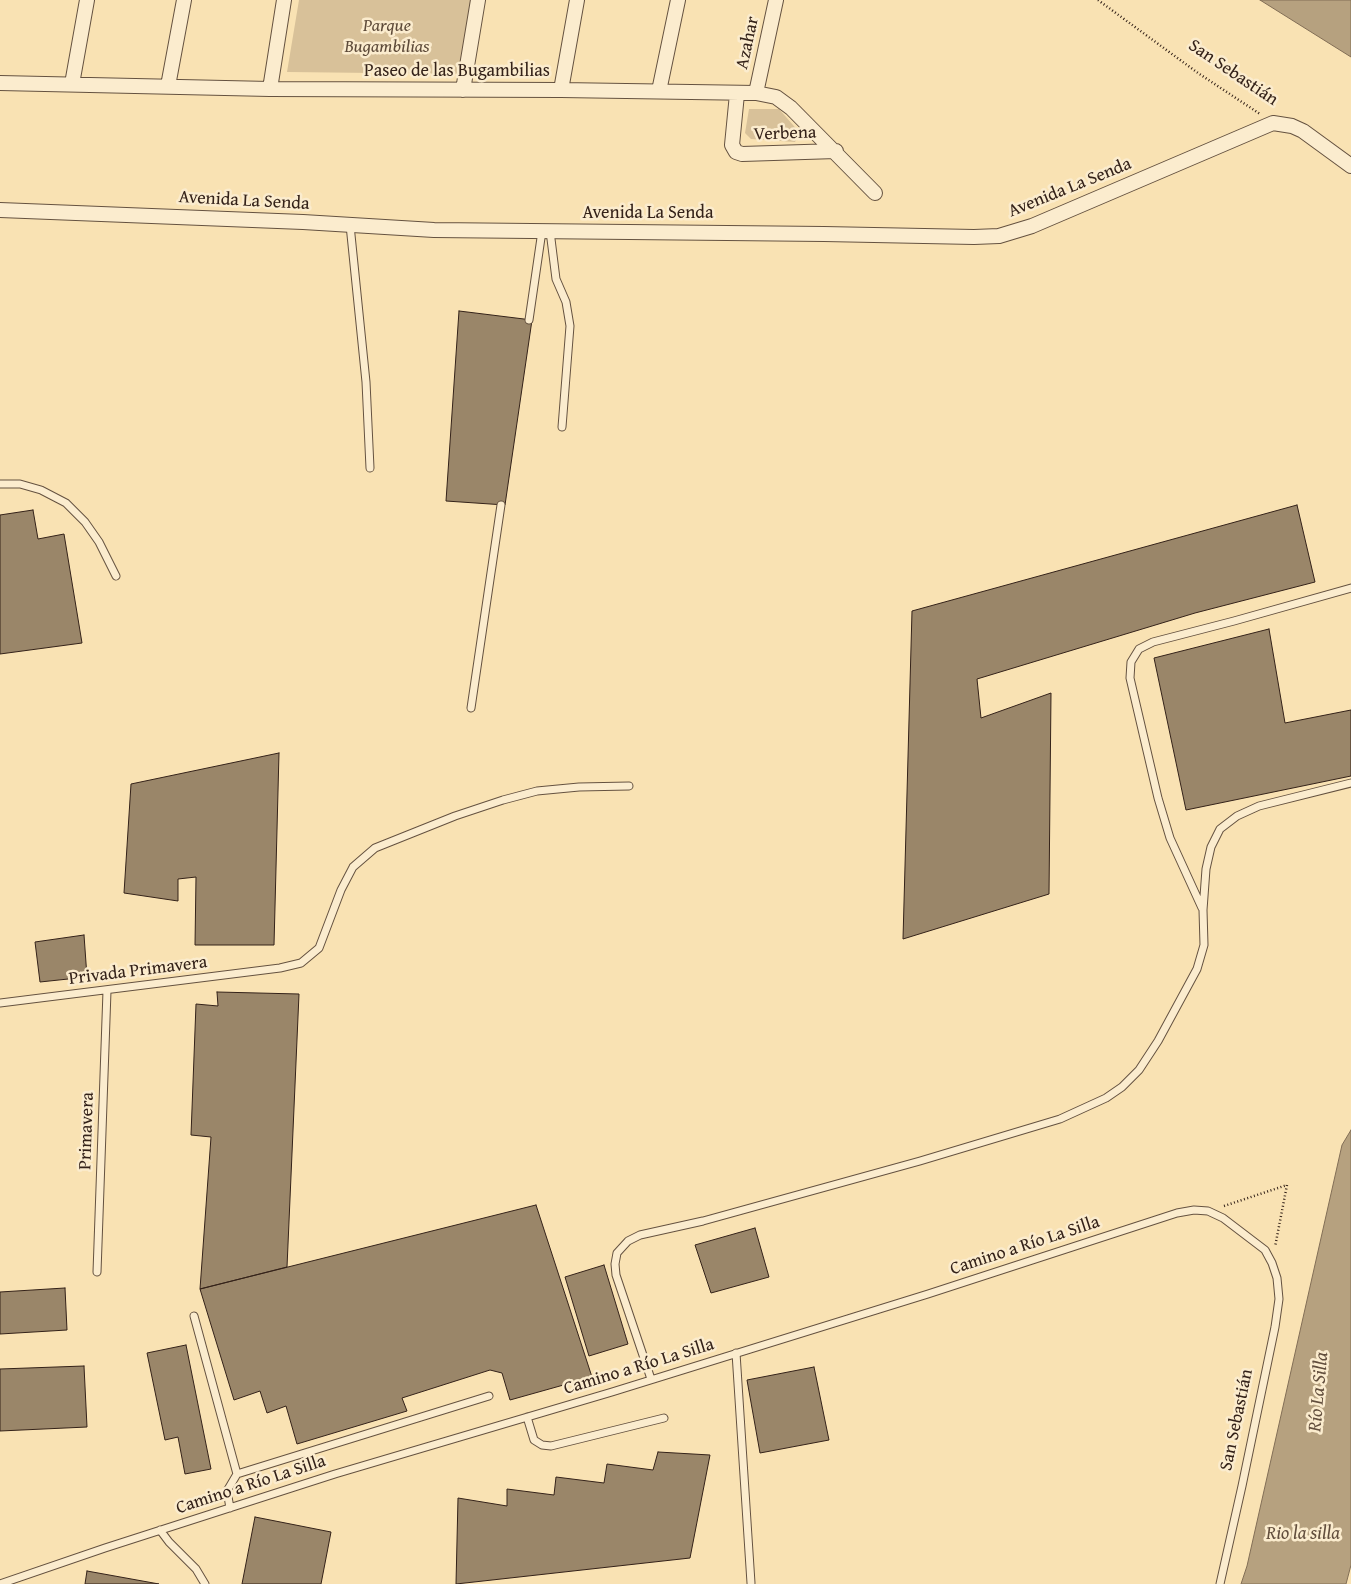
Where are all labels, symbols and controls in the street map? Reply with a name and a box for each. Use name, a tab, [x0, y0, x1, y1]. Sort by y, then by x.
park label: Parque Bugambilias	[344, 15, 430, 58]
street label: Azahar	[732, 15, 764, 71]
street label: San Sebastián	[1184, 35, 1282, 111]
street label: Paseo de las Bugambilias	[364, 60, 550, 82]
street label: Verbena	[753, 122, 817, 146]
street label: Avenida La Senda	[1005, 153, 1135, 223]
street label: Avenida La Senda	[178, 187, 310, 215]
street label: Avenida La Senda	[583, 202, 713, 224]
street label: Privada Primavera	[68, 952, 208, 990]
street label: Primavera	[75, 1092, 99, 1170]
street label: Camino a Río La Silla	[947, 1212, 1103, 1280]
street label: Camino a Río La Silla	[561, 1334, 717, 1400]
water label: Río La Silla	[1304, 1351, 1334, 1433]
street label: San Sebastián	[1216, 1367, 1258, 1473]
street label: Camino a Río La Silla	[173, 1451, 329, 1519]
water label: Rio la silla	[1266, 1523, 1340, 1545]

